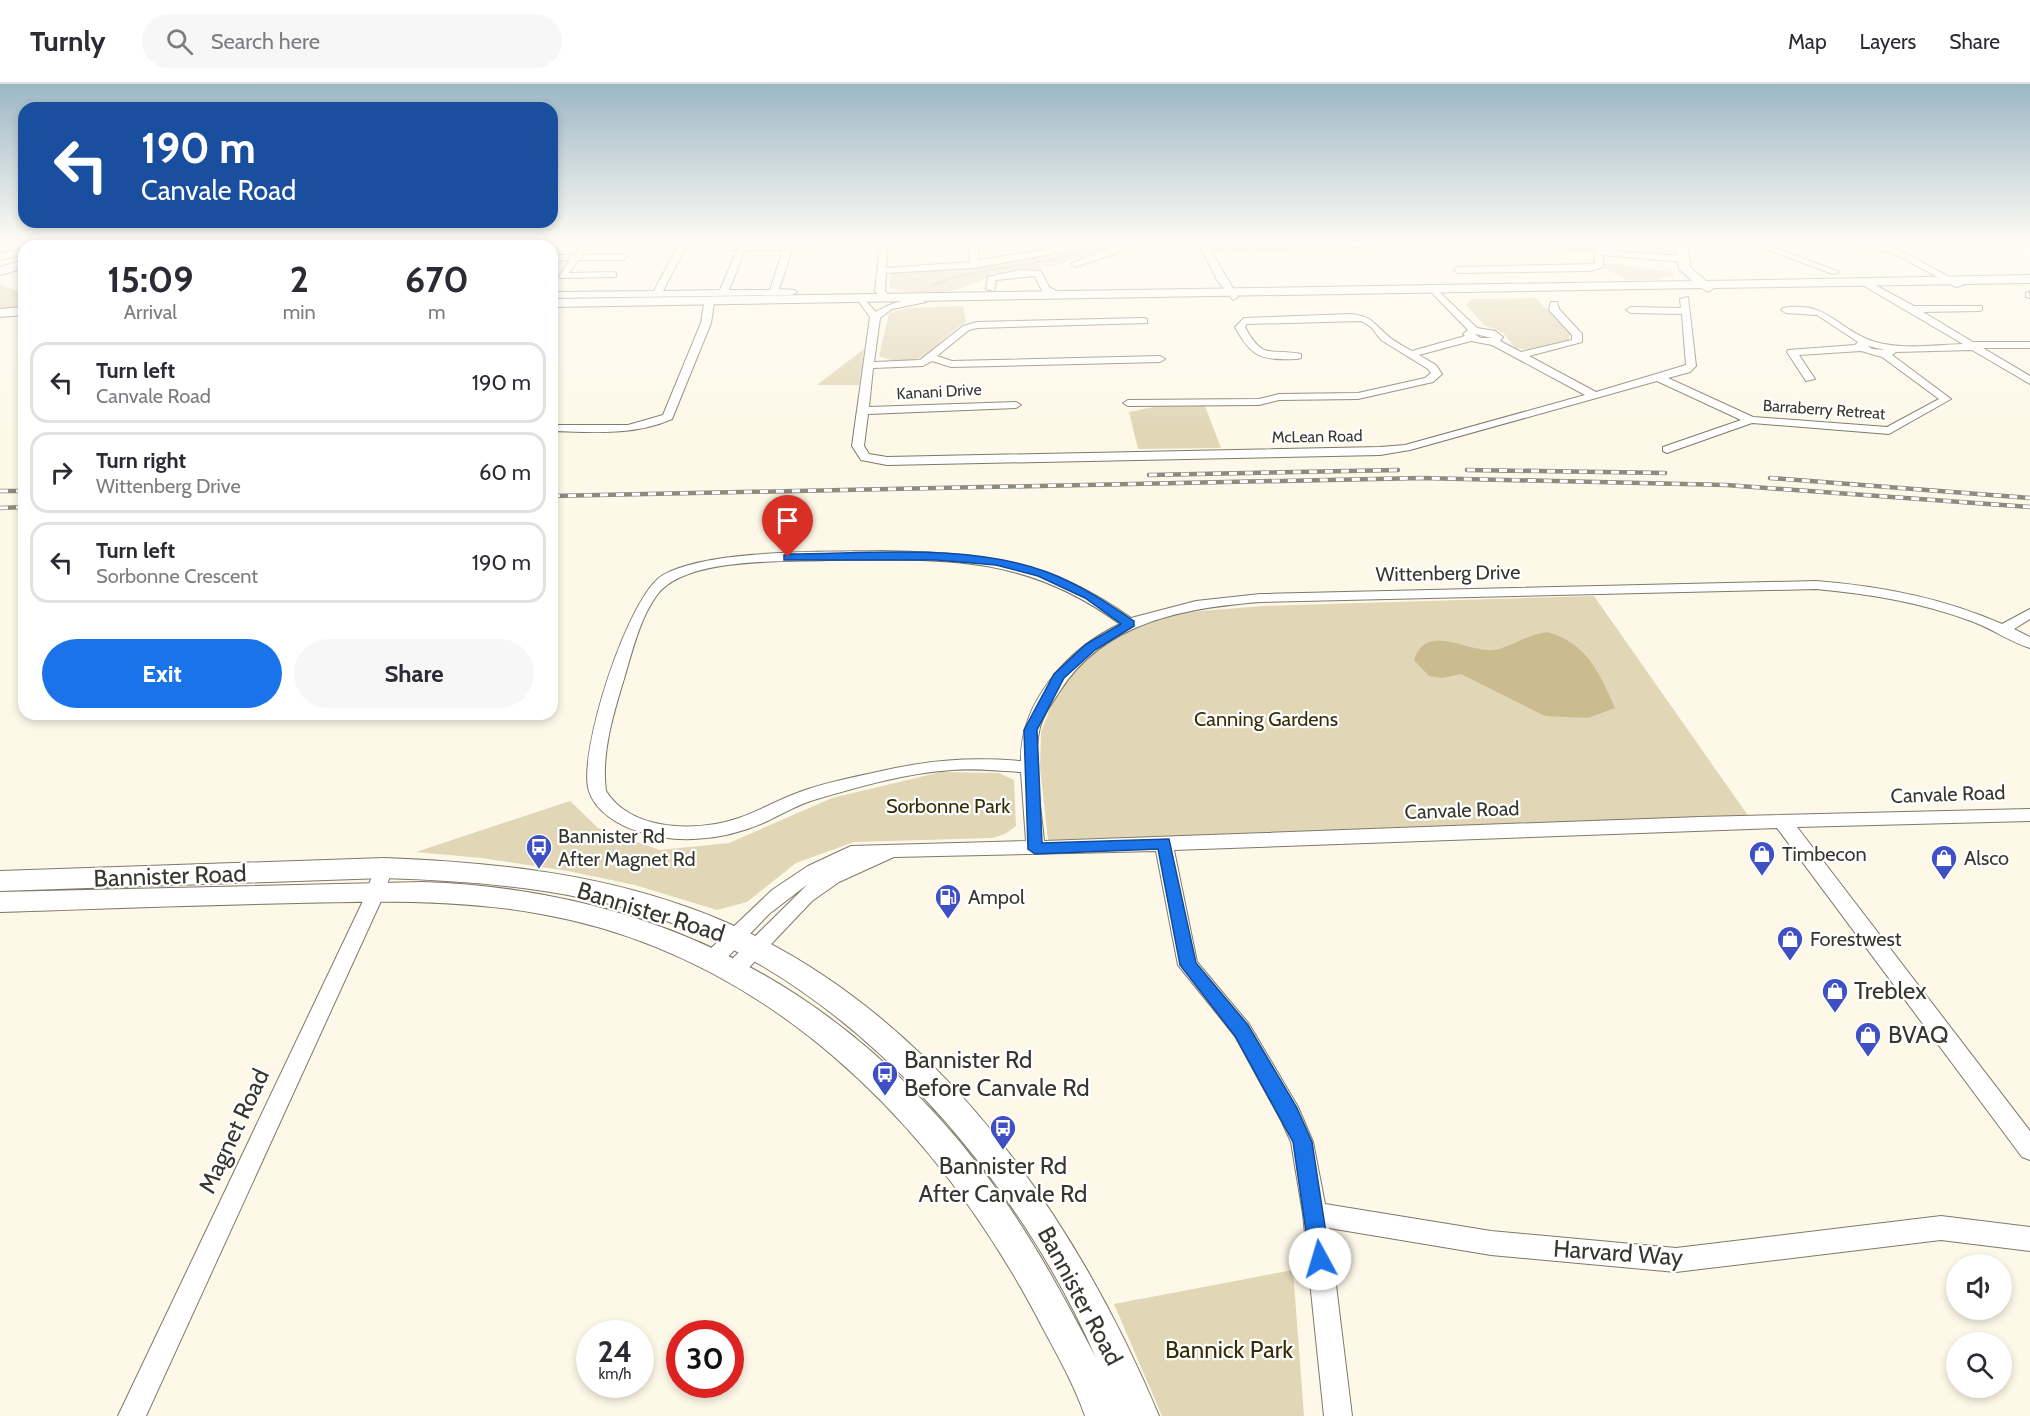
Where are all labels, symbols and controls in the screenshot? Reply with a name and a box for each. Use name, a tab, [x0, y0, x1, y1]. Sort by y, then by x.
search box	[142, 14, 562, 68]
text: Turnly	[30, 24, 106, 58]
icon: search	[163, 25, 196, 58]
text: Search here	[211, 28, 320, 55]
text: Map	[1788, 29, 1827, 54]
text: Layers	[1860, 29, 1916, 54]
text: Share	[1949, 29, 2000, 54]
text: 190 m	[141, 122, 256, 174]
icon: left	[42, 126, 120, 204]
text: Canvale Road	[141, 174, 296, 207]
text: 15:09	[107, 257, 194, 301]
text: 2	[290, 257, 309, 301]
text: 670	[405, 257, 469, 301]
text: Arrival	[124, 300, 177, 324]
text: min	[283, 300, 316, 324]
text: m	[428, 300, 446, 324]
text: Turn left	[96, 357, 175, 384]
icon: left	[45, 366, 78, 399]
text: 190 m	[472, 369, 531, 396]
street label: Kanani Drive	[896, 380, 982, 403]
text: Canvale Road	[96, 384, 211, 408]
street label: Barraberry Retreat	[1762, 396, 1886, 423]
street label: McLean Road	[1271, 426, 1363, 447]
text: Turn right	[96, 447, 186, 474]
icon: right	[45, 456, 78, 489]
text: 60 m	[479, 459, 531, 486]
text: Wittenberg Drive	[96, 474, 241, 498]
pin	[762, 495, 813, 557]
icon: arrive	[771, 504, 804, 537]
text: Turn left	[96, 537, 175, 564]
icon: left	[45, 546, 78, 579]
text: 190 m	[472, 549, 531, 576]
street label: Wittenberg Drive	[1375, 560, 1521, 586]
text: Sorbonne Crescent	[96, 564, 258, 588]
button: Exit	[42, 639, 282, 708]
button: Share	[294, 639, 534, 708]
park label: Canning Gardens	[1194, 707, 1338, 731]
street label: Canvale Road	[1890, 780, 2006, 808]
park label: Sorbonne Park	[886, 794, 1010, 818]
street label: Canvale Road	[1404, 796, 1520, 824]
place label: Bannister Rd After Magnet Rd	[558, 824, 695, 871]
bus stop icon: Bannister Rd After Magnet Rd	[524, 832, 554, 870]
shop icon: Timbecon	[1747, 839, 1777, 877]
place label: Timbecon	[1782, 842, 1867, 866]
shop icon: Alsco	[1929, 843, 1959, 881]
place label: Alsco	[1964, 846, 2009, 870]
street label: Bannister Road	[93, 858, 247, 893]
street label: Bannister Road	[574, 875, 729, 948]
fuel station icon: Ampol	[933, 882, 963, 920]
place label: Ampol	[968, 885, 1025, 909]
shop icon: Forestwest	[1775, 924, 1805, 962]
place label: Forestwest	[1810, 927, 1902, 951]
shop icon: Treblex	[1820, 976, 1850, 1014]
place label: Treblex	[1854, 976, 1927, 1005]
shop icon: BVAQ	[1853, 1020, 1883, 1058]
place label: BVAQ	[1888, 1020, 1948, 1049]
place label: Bannister Rd Before Canvale Rd	[904, 1045, 1090, 1102]
bus stop icon: Bannister Rd Before Canvale Rd	[870, 1059, 900, 1097]
street label: Magnet Road	[192, 1064, 275, 1198]
bus stop icon: Bannister Rd After Canvale Rd	[988, 1113, 1018, 1151]
place label: Bannister Rd After Canvale Rd	[919, 1151, 1087, 1208]
street label: Bannister Road	[1032, 1221, 1129, 1370]
position arrow	[1288, 1227, 1352, 1291]
street label: Harvard Way	[1552, 1234, 1684, 1271]
map controls	[1946, 1254, 2012, 1398]
button: sound	[1946, 1254, 2012, 1320]
speed limit sign: 30	[666, 1320, 744, 1398]
button: search	[1946, 1332, 2012, 1398]
text: 24	[598, 1333, 632, 1370]
park label: Bannick Park	[1165, 1335, 1293, 1364]
text: km/h	[599, 1365, 631, 1383]

